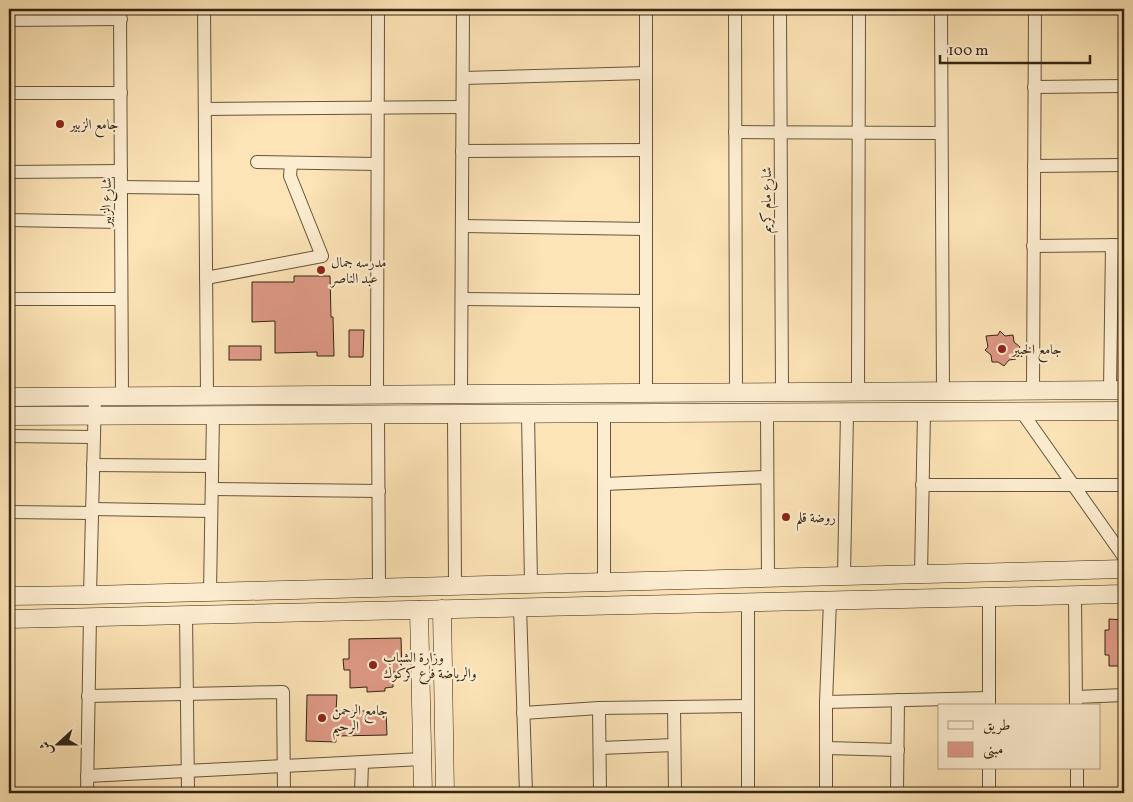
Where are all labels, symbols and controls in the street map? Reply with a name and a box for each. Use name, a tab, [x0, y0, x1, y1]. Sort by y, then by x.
scale bar	[940, 32, 1090, 64]
text: 100 m	[948, 41, 988, 62]
place label: جامع الزبير	[68, 116, 119, 138]
marker: جامع الزبير	[54, 118, 66, 130]
street label: شارع مام كريم	[758, 167, 779, 233]
street label: شارع الزبير	[98, 178, 118, 228]
place label: مدرسه جمال عبد الناصر	[329, 254, 387, 289]
marker: مدرسه جمال عبد الناصر	[315, 264, 327, 276]
place label: جامع الخبير	[1010, 341, 1062, 363]
marker: جامع الخبير	[996, 343, 1008, 355]
place label: روضة قلم	[796, 509, 836, 532]
marker: روضة قلم	[780, 511, 792, 523]
place label: وزارة الشباب والرياضة فرع كركوك	[383, 649, 477, 685]
marker: وزارة الشباب والرياضة فرع كركوك	[367, 659, 379, 671]
place label: جامع الرحمن الرحيم	[332, 702, 388, 740]
legend	[938, 704, 1100, 770]
marker: جامع الرحمن الرحيم	[316, 712, 328, 724]
text: طريق	[983, 716, 1010, 737]
north arrow	[32, 720, 82, 770]
text: ش	[36, 738, 59, 758]
text: مبنى	[983, 740, 1003, 761]

